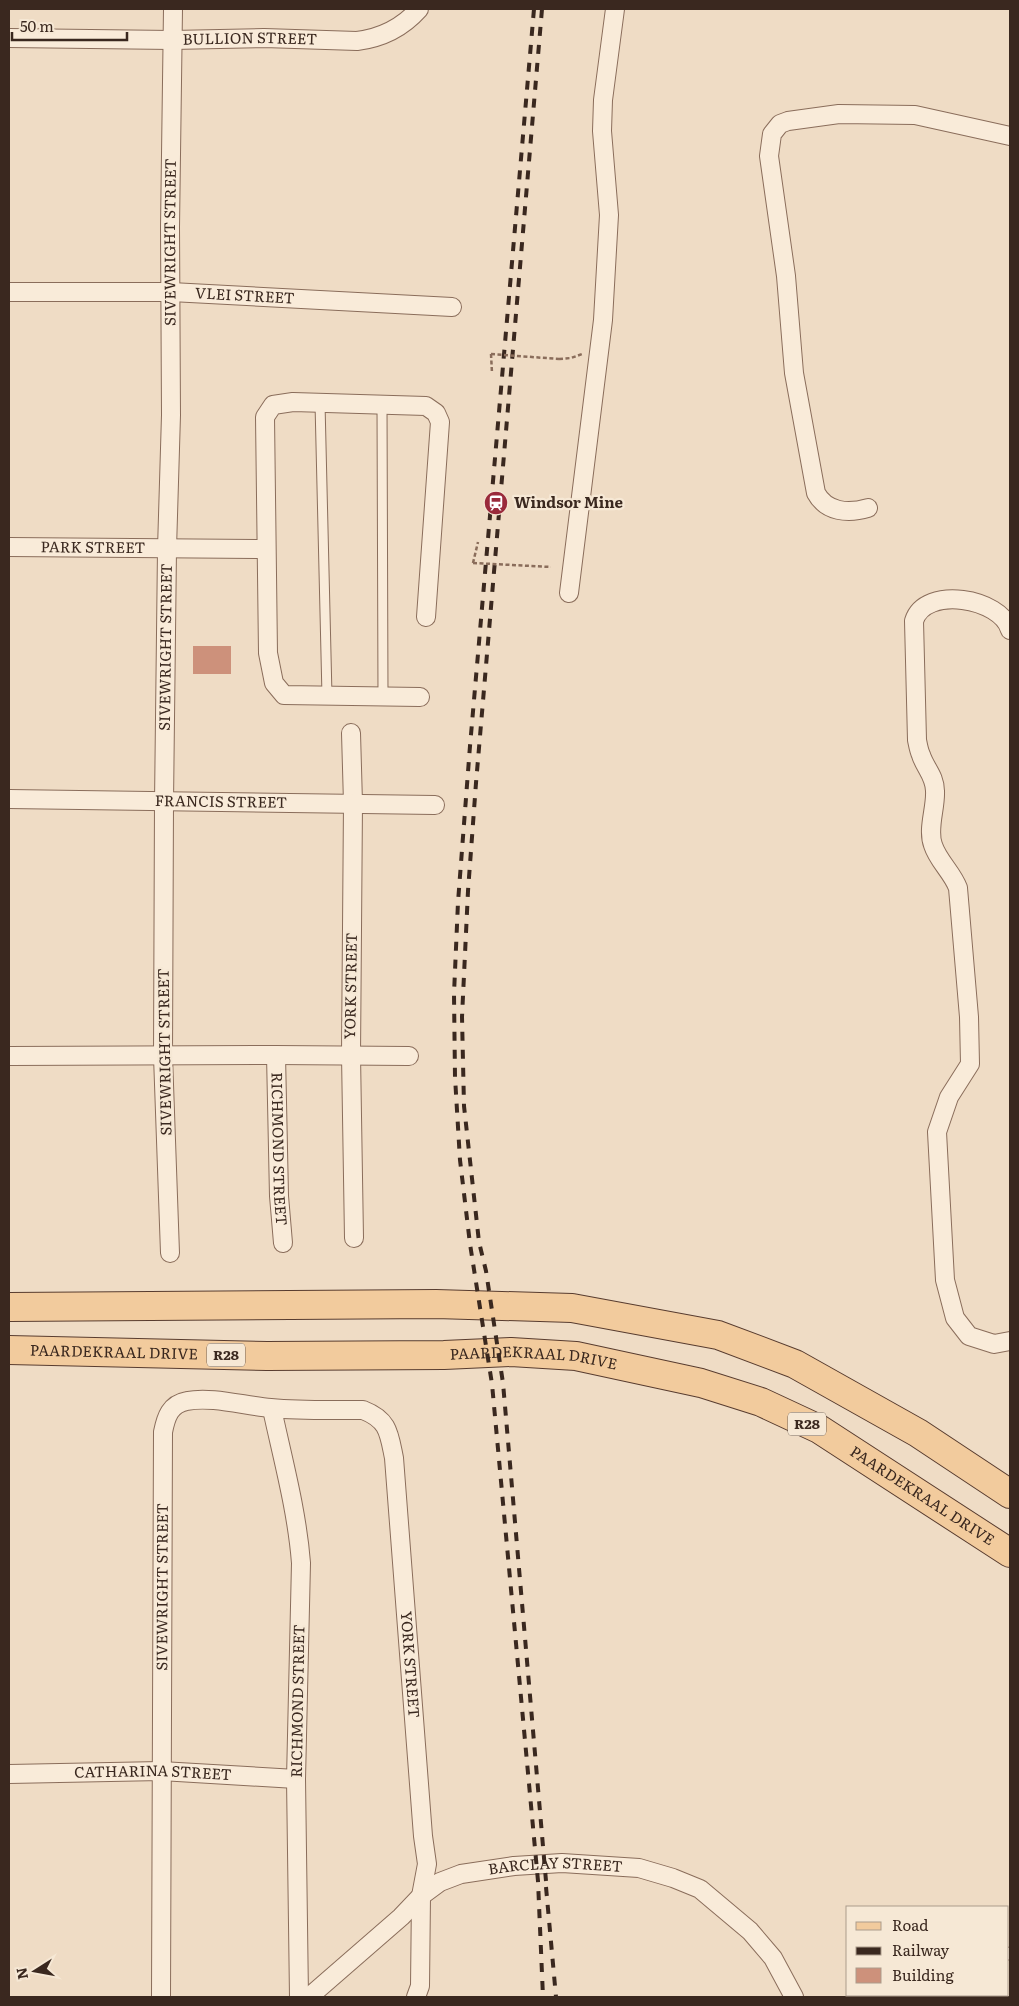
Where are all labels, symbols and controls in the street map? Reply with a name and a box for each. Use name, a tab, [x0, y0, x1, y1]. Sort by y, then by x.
scale bar	[12, 10, 128, 42]
text: 50 m	[20, 14, 54, 37]
street label: BULLION STREET	[182, 25, 318, 50]
street label: SIVEWRIGHT STREET	[157, 158, 181, 326]
street label: VLEI STREET	[195, 280, 295, 309]
station icon: Windsor Mine	[483, 490, 509, 516]
place label: Windsor Mine	[514, 490, 624, 513]
street label: PARK STREET	[41, 534, 145, 558]
street label: SIVEWRIGHT STREET	[152, 563, 177, 731]
street label: FRANCIS STREET	[155, 788, 287, 813]
street label: YORK STREET	[337, 932, 362, 1040]
street label: SIVEWRIGHT STREET	[151, 968, 176, 1136]
street label: RICHMOND STREET	[266, 1072, 294, 1227]
street label: PAARDEKRAAL DRIVE	[30, 1337, 198, 1364]
street label: PAARDEKRAAL DRIVE	[449, 1339, 620, 1375]
road number: R28	[207, 1344, 245, 1366]
road number: R28	[788, 1412, 826, 1436]
street label: PAARDEKRAAL DRIVE	[846, 1439, 1000, 1550]
street label: SIVEWRIGHT STREET	[149, 1503, 173, 1671]
street label: YORK STREET	[396, 1610, 427, 1719]
street label: RICHMOND STREET	[284, 1624, 309, 1778]
street label: CATHARINA STREET	[74, 1758, 232, 1785]
street label: BARCLAY STREET	[486, 1850, 623, 1880]
legend	[846, 1906, 1009, 1996]
text: Road	[892, 1913, 928, 1936]
text: Railway	[892, 1938, 950, 1961]
north arrow	[10, 1946, 60, 1996]
text: Building	[892, 1963, 954, 1986]
text: N	[10, 1966, 32, 1981]

